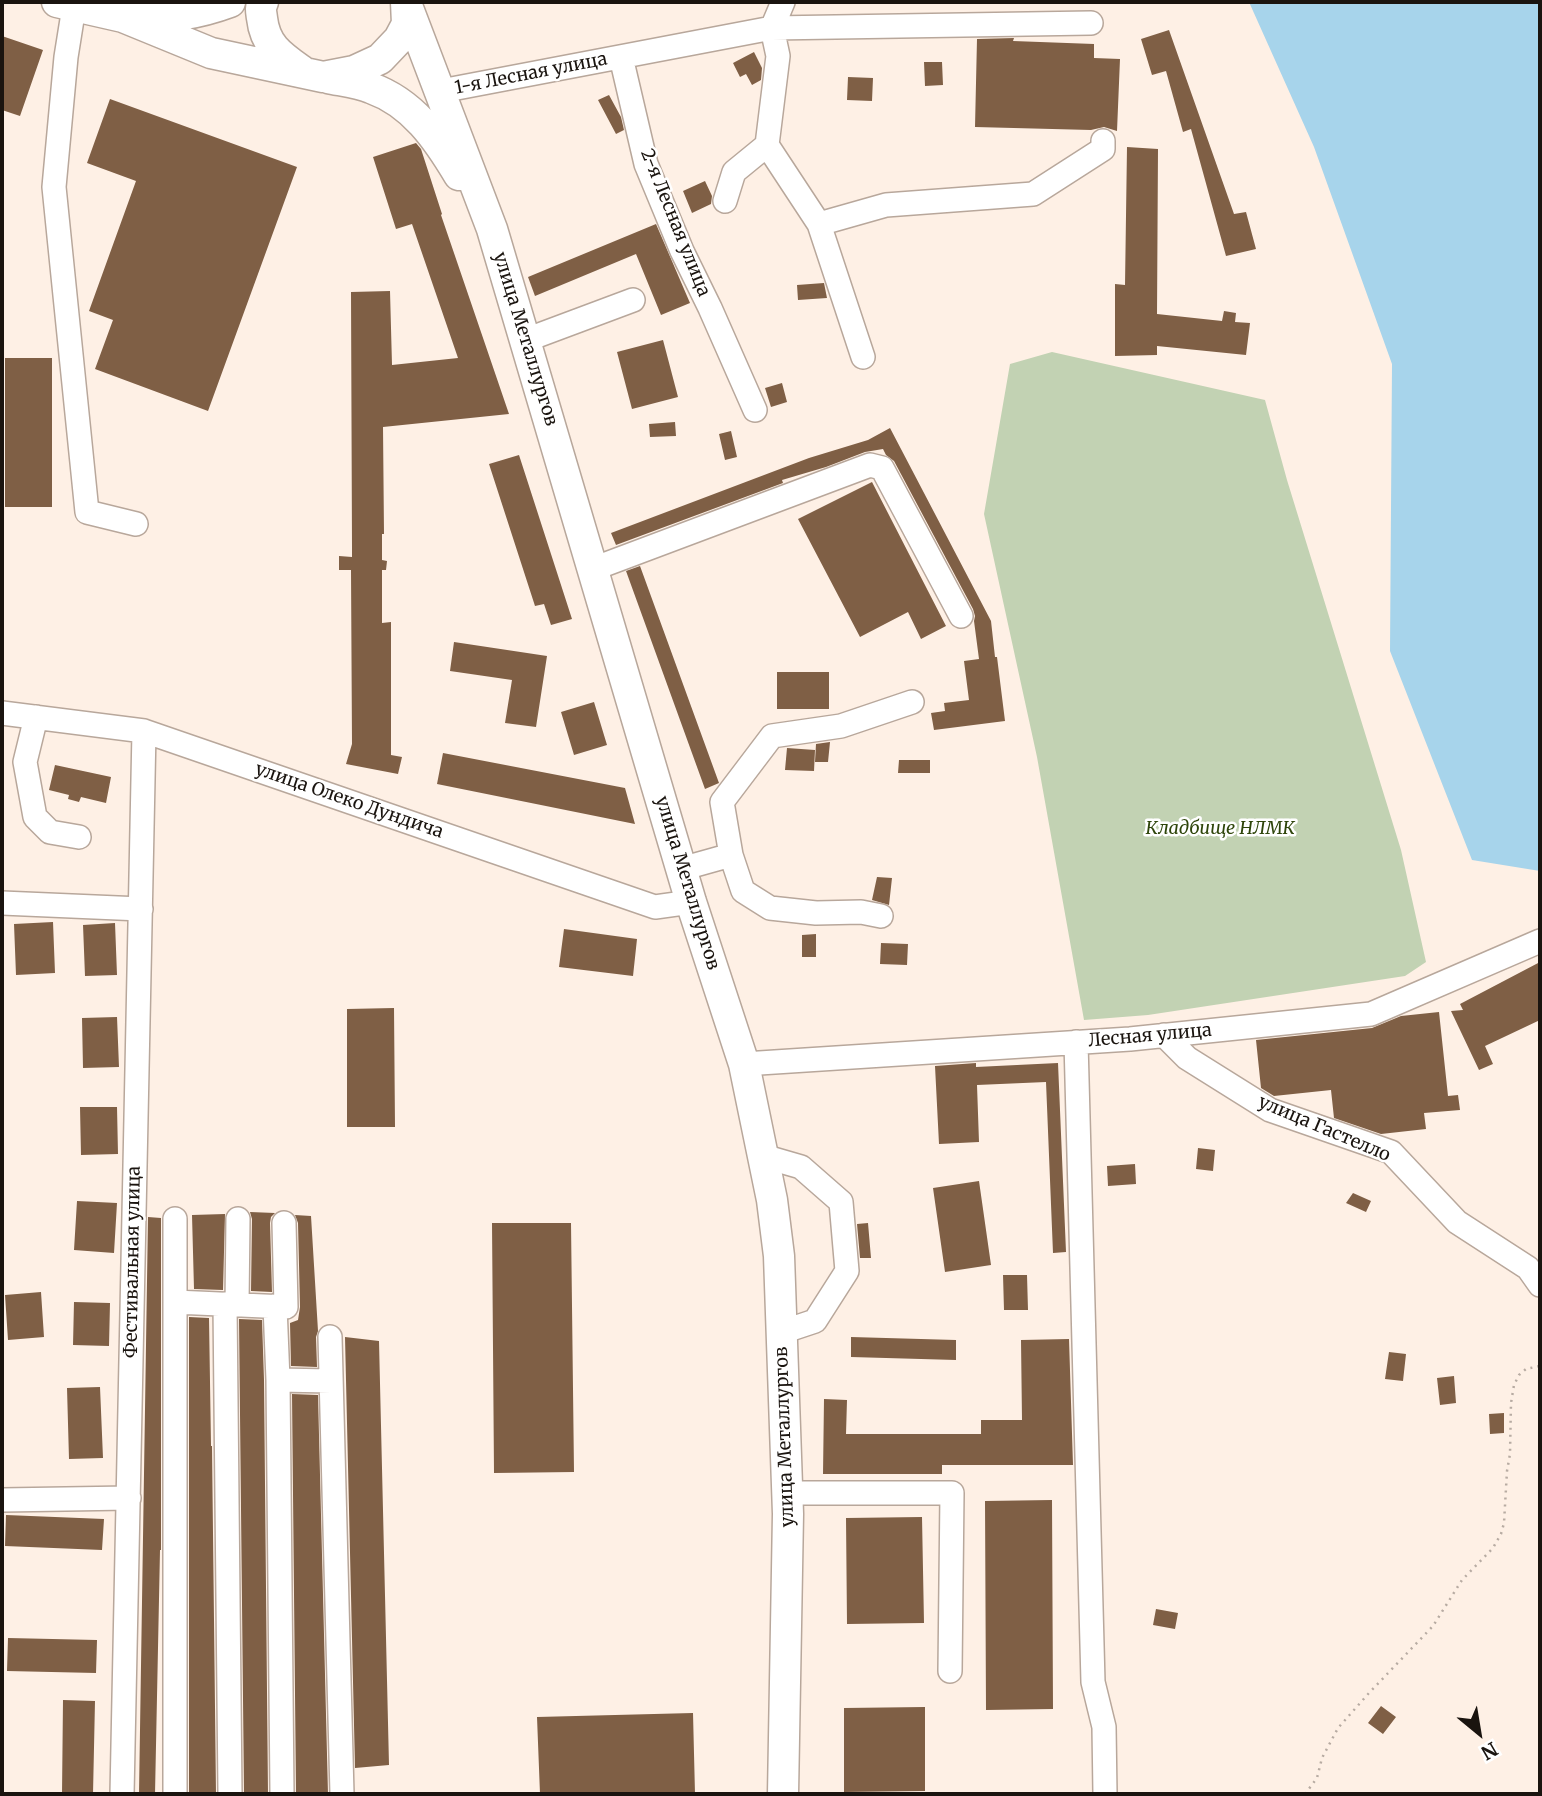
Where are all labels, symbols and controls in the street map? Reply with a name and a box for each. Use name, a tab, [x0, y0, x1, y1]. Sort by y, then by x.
street label: 1-я Лесная улица	[453, 49, 609, 99]
street label: 2-я Лесная улица	[636, 146, 714, 300]
street label: улица Металлургов	[488, 249, 562, 429]
street label: улица Олеко Дундича	[252, 759, 446, 843]
street label: улица Металлургов	[650, 793, 724, 973]
park label: Кладбище НЛМК	[1145, 818, 1295, 840]
street label: Лесная улица	[1087, 1020, 1213, 1052]
street label: улица Гастелло	[1255, 1091, 1393, 1167]
street label: Фестивальная улица	[121, 1166, 145, 1358]
street label: улица Металлургов	[771, 1346, 799, 1528]
north arrow	[1444, 1698, 1514, 1768]
text: N	[1477, 1737, 1502, 1765]

